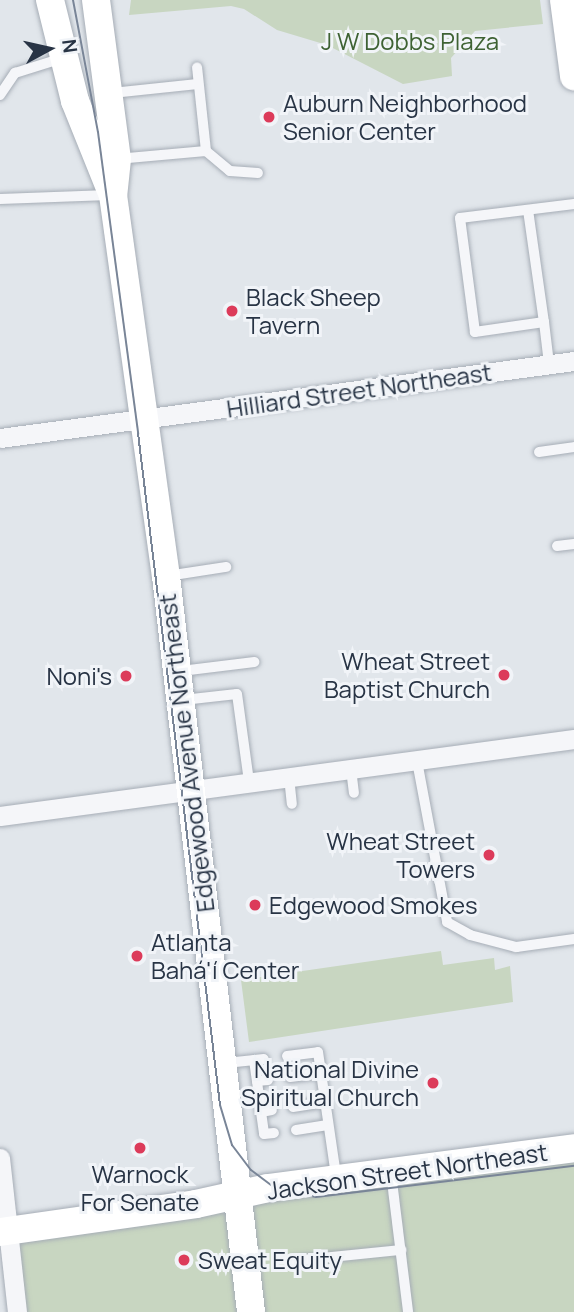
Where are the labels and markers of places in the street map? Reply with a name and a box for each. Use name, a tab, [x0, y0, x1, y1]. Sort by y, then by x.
place label: Auburn Neighborhood Senior Center	[283, 89, 527, 145]
marker: Auburn Neighborhood Senior Center	[261, 109, 277, 125]
place label: Black Sheep Tavern	[246, 283, 381, 339]
marker: Black Sheep Tavern	[224, 303, 240, 319]
place label: Wheat Street Baptist Church	[324, 647, 490, 703]
place label: Noni's	[46, 662, 112, 690]
marker: Wheat Street Baptist Church	[496, 667, 512, 683]
marker: Noni's	[118, 668, 134, 684]
place label: Wheat Street Towers	[326, 827, 475, 883]
marker: Wheat Street Towers	[481, 847, 497, 863]
place label: Edgewood Smokes	[269, 891, 478, 919]
marker: Edgewood Smokes	[247, 897, 263, 913]
place label: Atlanta Bahá'í Center	[151, 928, 299, 984]
marker: Atlanta Bahá'í Center	[129, 948, 145, 964]
place label: National Divine Spiritual Church	[241, 1055, 419, 1111]
marker: National Divine Spiritual Church	[425, 1075, 441, 1091]
marker: Warnock For Senate	[132, 1140, 148, 1156]
place label: Warnock For Senate	[81, 1160, 199, 1216]
place label: Sweat Equity	[198, 1246, 342, 1274]
marker: Sweat Equity	[176, 1252, 192, 1268]

